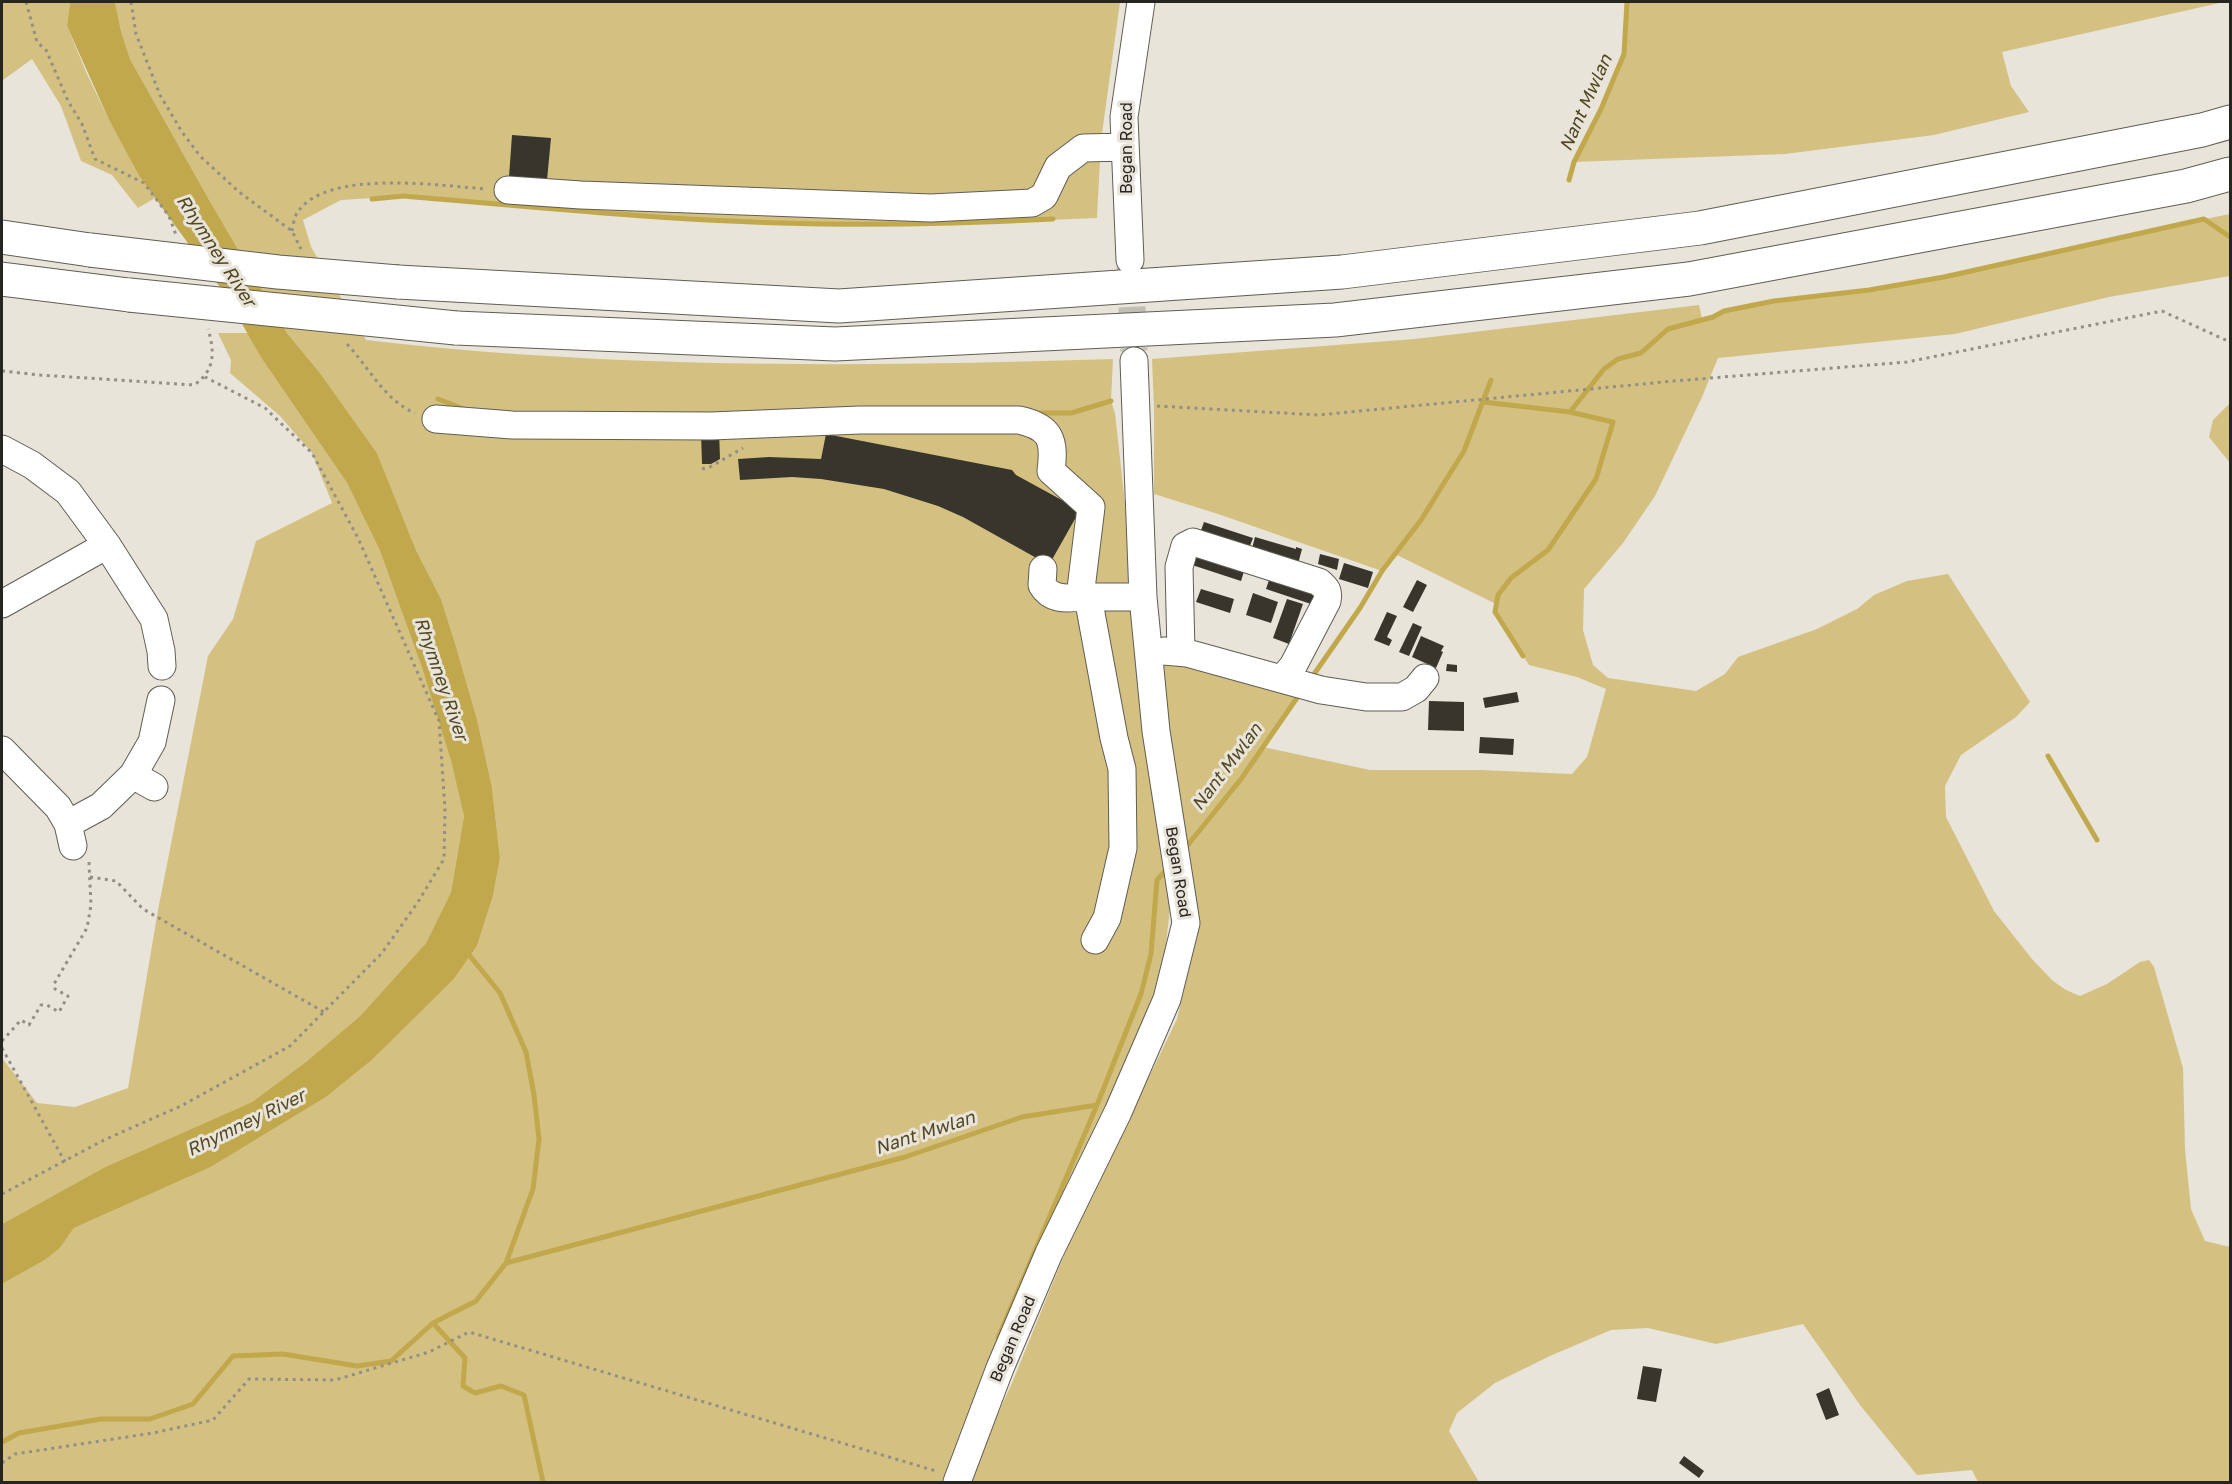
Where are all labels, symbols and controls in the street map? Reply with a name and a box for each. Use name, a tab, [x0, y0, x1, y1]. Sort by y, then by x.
water label: Nant Mwlan	[1555, 51, 1617, 155]
street label: Began Road	[1117, 102, 1137, 194]
water label: Rhymney River	[172, 191, 260, 311]
water label: Rhymney River	[410, 615, 472, 743]
water label: Nant Mwlan	[1187, 719, 1267, 815]
street label: Began Road	[1161, 825, 1195, 919]
water label: Rhymney River	[183, 1085, 309, 1161]
water label: Nant Mwlan	[872, 1107, 978, 1159]
street label: Began Road	[986, 1293, 1040, 1385]

